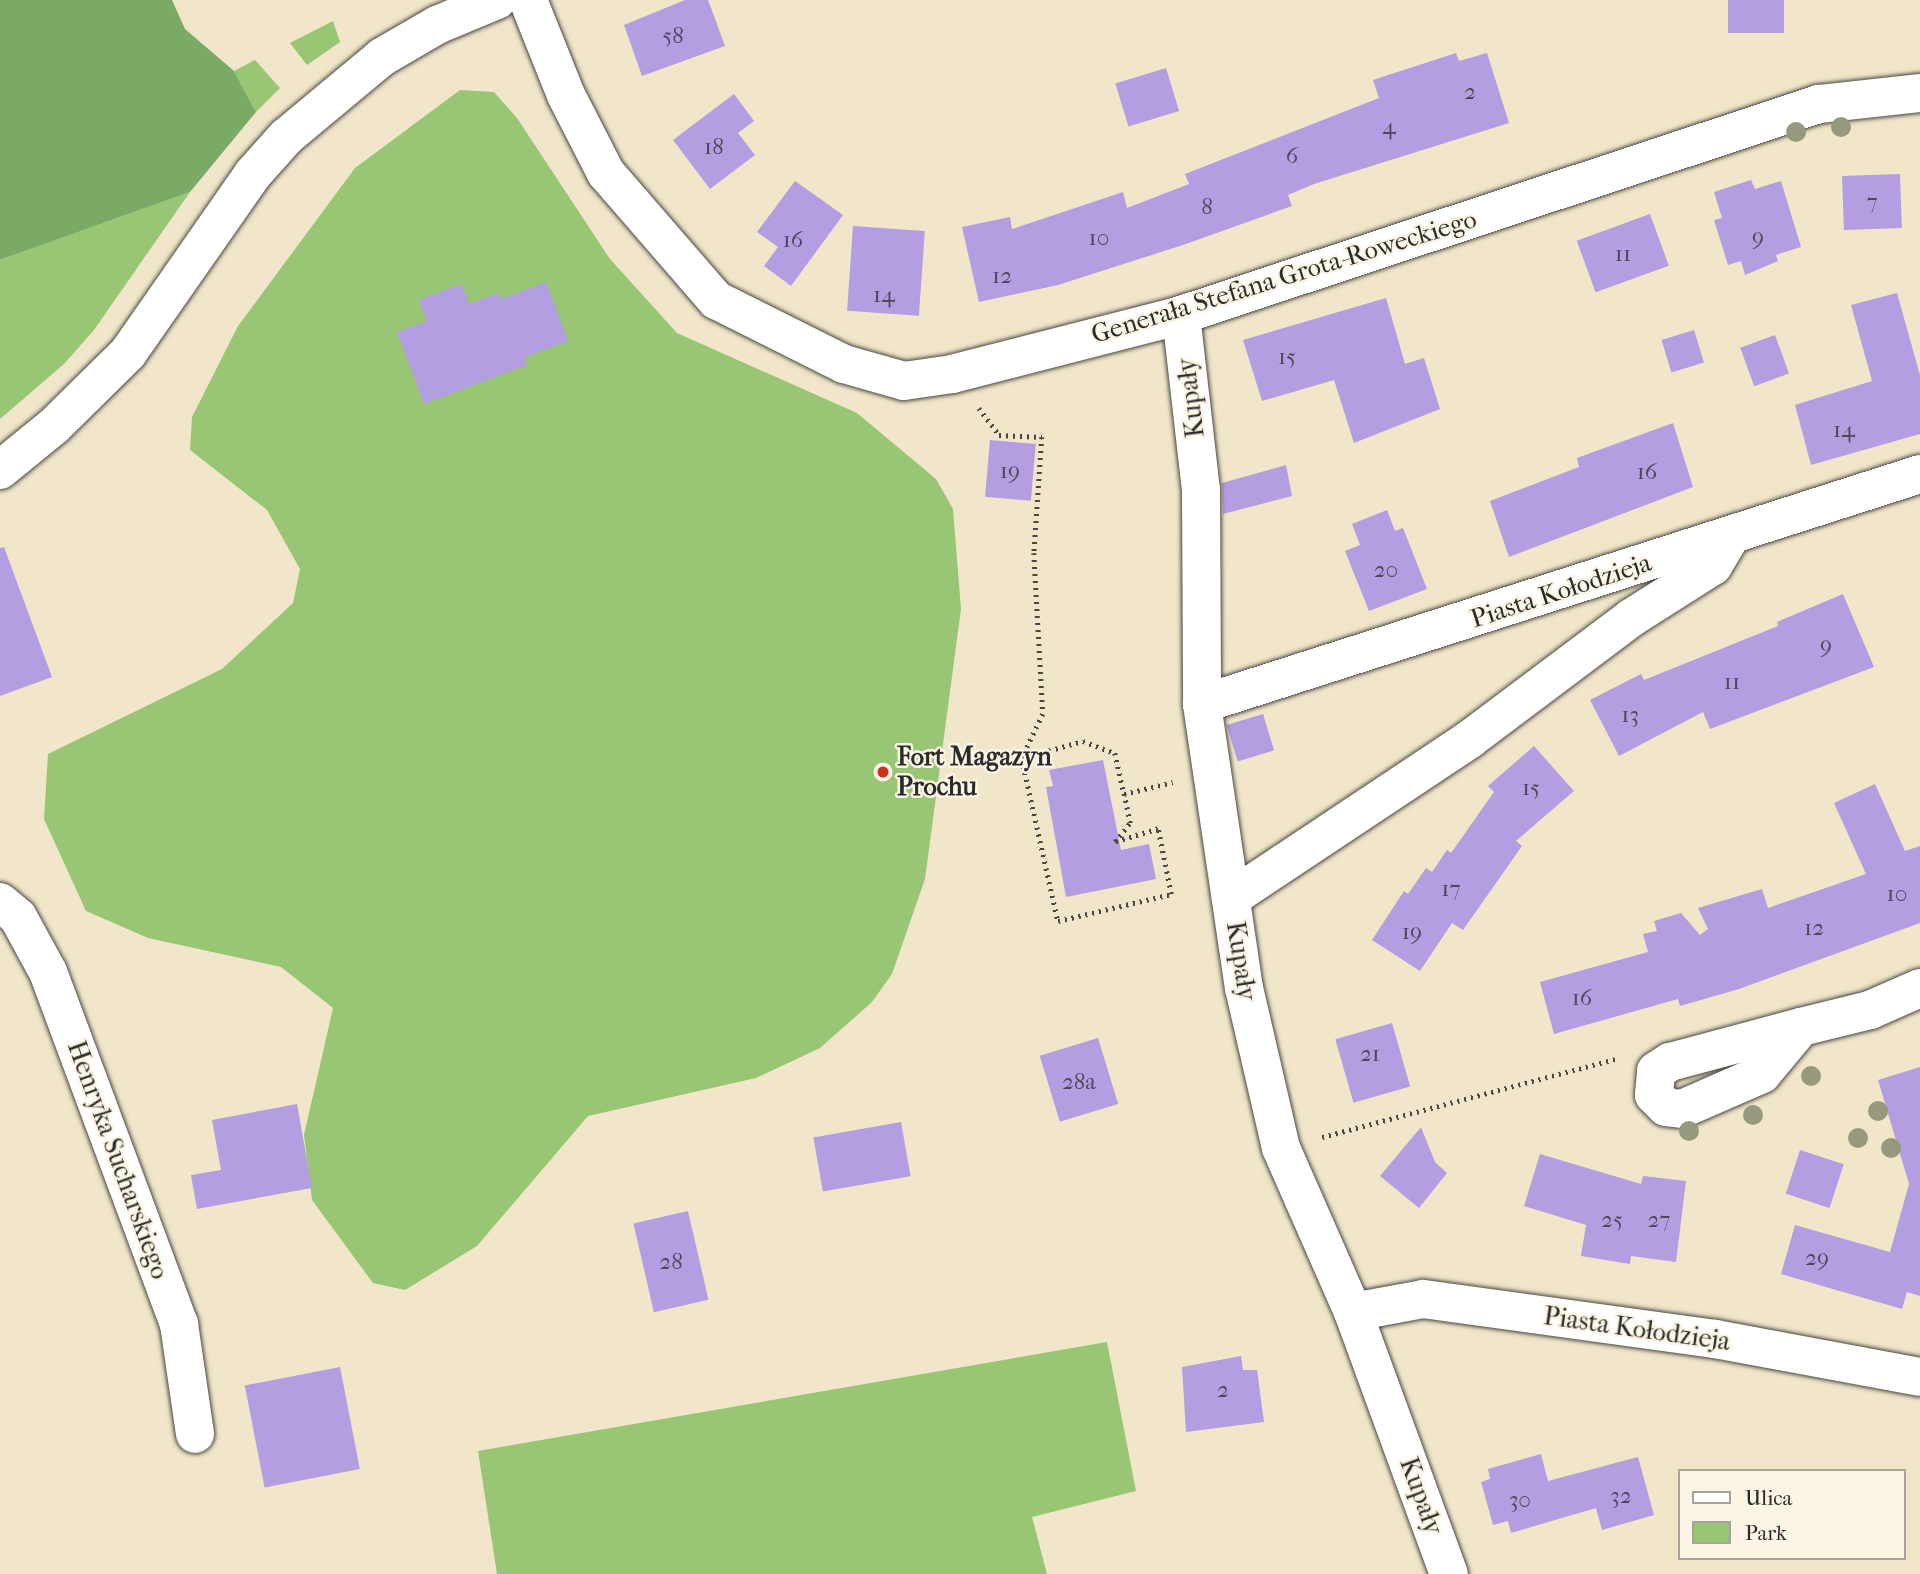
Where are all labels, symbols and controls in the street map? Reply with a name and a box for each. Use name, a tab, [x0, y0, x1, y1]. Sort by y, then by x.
house number: 58	[662, 22, 684, 50]
house number: 2	[1464, 78, 1476, 106]
house number: 4	[1382, 113, 1396, 141]
house number: 18	[704, 133, 724, 161]
house number: 6	[1286, 142, 1298, 170]
house number: 7	[1866, 188, 1878, 216]
house number: 8	[1201, 193, 1213, 221]
street label: Generała Stefana Grota-Roweckiego	[1088, 203, 1480, 351]
house number: 9	[1752, 223, 1764, 251]
house number: 10	[1089, 224, 1109, 252]
house number: 16	[783, 226, 803, 254]
house number: 11	[1615, 240, 1631, 268]
house number: 12	[992, 262, 1012, 290]
house number: 14	[873, 281, 895, 309]
house number: 15	[1278, 343, 1296, 371]
street label: Kupały	[1171, 357, 1211, 439]
house number: 14	[1833, 416, 1855, 444]
house number: 19	[1000, 457, 1020, 485]
house number: 16	[1637, 458, 1657, 486]
street label: Piasta Kołodzieja	[1467, 547, 1655, 635]
house number: 20	[1374, 556, 1398, 584]
house number: 9	[1820, 631, 1832, 659]
house number: 11	[1724, 668, 1740, 696]
house number: 13	[1621, 701, 1639, 729]
place label: Fort Magazyn Prochu	[897, 741, 1052, 802]
marker: Fort Magazyn Prochu	[875, 764, 891, 780]
house number: 15	[1522, 774, 1540, 802]
house number: 17	[1441, 875, 1461, 903]
house number: 10	[1887, 880, 1907, 908]
house number: 12	[1804, 914, 1824, 942]
house number: 19	[1402, 918, 1422, 946]
street label: Kupały	[1219, 919, 1263, 1003]
house number: 16	[1572, 984, 1592, 1012]
street label: Henryka Sucharskiego	[60, 1037, 176, 1283]
house number: 21	[1360, 1040, 1380, 1068]
house number: 28a	[1062, 1068, 1096, 1096]
house number: 25	[1601, 1206, 1623, 1234]
house number: 27	[1648, 1206, 1670, 1234]
house number: 29	[1805, 1244, 1829, 1272]
house number: 28	[659, 1248, 683, 1276]
street label: Piasta Kołodzieja	[1542, 1300, 1732, 1358]
house number: 2	[1217, 1376, 1229, 1404]
street label: Kupały	[1393, 1453, 1449, 1539]
legend	[1678, 1469, 1906, 1560]
house number: 32	[1610, 1482, 1632, 1510]
house number: 30	[1509, 1486, 1531, 1514]
text: Ulica	[1745, 1486, 1792, 1510]
text: Park	[1745, 1521, 1787, 1545]

